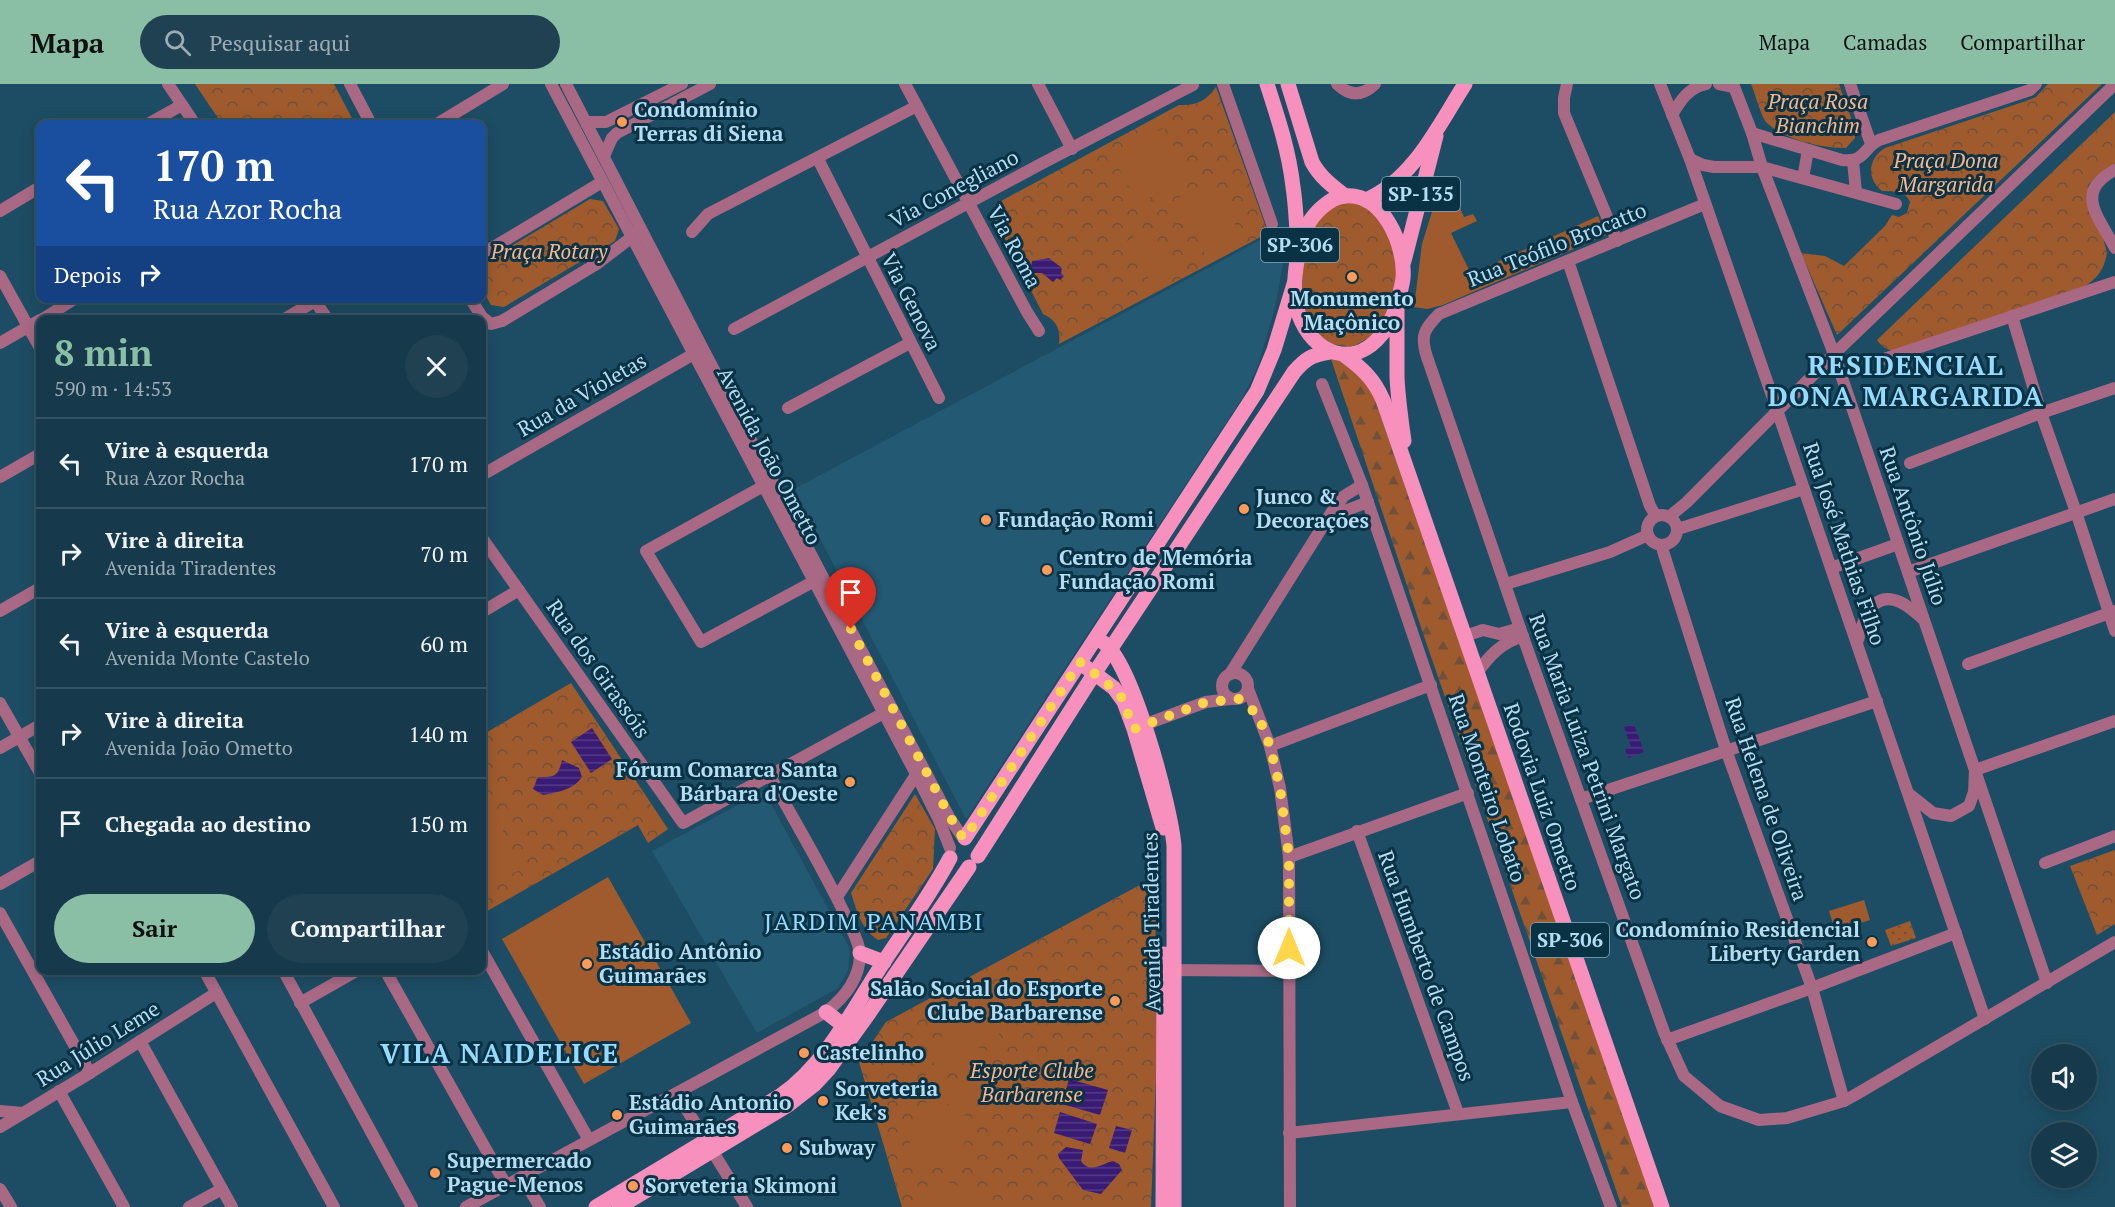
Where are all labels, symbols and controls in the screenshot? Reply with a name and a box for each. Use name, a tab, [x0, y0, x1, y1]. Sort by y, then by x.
search box	[140, 15, 560, 69]
text: Mapa	[30, 24, 104, 61]
icon: search	[161, 26, 194, 59]
text: Pesquisar aqui	[209, 28, 351, 57]
text: Mapa	[1759, 28, 1810, 56]
text: Camadas	[1843, 28, 1927, 56]
text: Compartilhar	[1960, 28, 2085, 56]
park label: Praça Rosa Bianchim	[1767, 87, 1868, 139]
place label: Condomínio Terras di Siena	[634, 95, 784, 147]
marker: Condomínio Terras di Siena	[615, 115, 629, 129]
text: 170 m	[153, 137, 274, 193]
street label: Via Conegliano	[884, 142, 1023, 234]
icon: left	[54, 144, 132, 222]
park label: Praça Dona Margarida	[1892, 146, 1999, 198]
road number: SP-135	[1382, 177, 1460, 211]
text: Rua Azor Rocha	[153, 191, 342, 227]
street label: Rua Teófilo Brocatto	[1463, 195, 1650, 293]
street label: Via Roma	[981, 200, 1048, 293]
road number: SP-306	[1261, 228, 1339, 262]
park label: Praça Rotary	[490, 237, 608, 265]
street label: Via Genova	[875, 248, 949, 356]
icon: right	[133, 258, 166, 291]
text: Depois	[54, 260, 121, 289]
marker: Monumento Maçônico	[1345, 270, 1359, 284]
place label: Monumento Maçônico	[1290, 284, 1414, 336]
text: 8 min	[54, 329, 152, 376]
button: close	[405, 335, 468, 398]
street label: Rua da Violetas	[512, 346, 651, 442]
district label: RESIDENCIAL DONA MARGARIDA	[1768, 347, 2044, 414]
street label: Avenida João Ometto	[711, 362, 829, 549]
text: 590 m · 14:53	[54, 375, 172, 402]
text: Vire à esquerda	[105, 435, 269, 464]
street label: Rua José Mathias Filho	[1797, 439, 1893, 649]
street label: Rua Antônio Júlio	[1874, 443, 1954, 609]
icon: left	[54, 447, 87, 480]
text: 170 m	[408, 449, 468, 478]
text: Rua Azor Rocha	[105, 464, 245, 491]
place label: Junco & Decorações	[1256, 482, 1369, 534]
marker: Junco & Decorações	[1237, 502, 1251, 516]
place label: Fundação Romi	[998, 505, 1154, 533]
marker: Fundação Romi	[979, 513, 993, 527]
text: Vire à direita	[105, 525, 244, 554]
icon: right	[54, 537, 87, 570]
text: 70 m	[420, 539, 468, 568]
place label: Centro de Memória Fundação Romi	[1059, 543, 1253, 595]
text: Avenida Tiradentes	[105, 554, 276, 581]
marker: Centro de Memória Fundação Romi	[1040, 563, 1054, 577]
pin	[825, 567, 876, 629]
icon: arrive	[834, 576, 867, 609]
street label: Rua dos Girassóis	[541, 594, 657, 743]
street label: Rua Maria Luiza Petrini Margato	[1523, 610, 1653, 904]
text: Vire à esquerda	[105, 615, 269, 644]
icon: left	[54, 627, 87, 660]
text: 60 m	[420, 629, 468, 658]
text: Avenida Monte Castelo	[105, 644, 310, 671]
street label: Rua Monteiro Lobato	[1443, 690, 1533, 886]
street label: Rua Helena de Oliveira	[1719, 693, 1815, 904]
street label: Rodovia Luiz Ometto	[1498, 699, 1588, 894]
text: Vire à direita	[105, 705, 244, 734]
icon: right	[54, 717, 87, 750]
text: 140 m	[408, 719, 468, 748]
text: Avenida João Ometto	[105, 734, 293, 761]
place label: Fórum Comarca Santa Bárbara d'Oeste	[616, 755, 838, 807]
marker: Fórum Comarca Santa Bárbara d'Oeste	[843, 775, 857, 789]
icon: arrive	[54, 807, 87, 840]
text: Chegada ao destino	[105, 809, 311, 838]
text: 150 m	[408, 809, 468, 838]
street label: Avenida Tiradentes	[1135, 832, 1167, 1012]
street label: Rua Humberto de Campos	[1372, 847, 1482, 1085]
button: Sair	[54, 894, 255, 963]
button: Compartilhar	[267, 894, 468, 963]
district label: JARDIM PANAMBI	[764, 905, 984, 937]
place label: Condomínio Residencial Liberty Garden	[1616, 915, 1860, 967]
position arrow	[1257, 916, 1321, 980]
road number: SP-306	[1531, 923, 1609, 957]
marker: Condomínio Residencial Liberty Garden	[1865, 935, 1879, 949]
place label: Estádio Antônio Guimarães	[599, 937, 761, 989]
marker: Estádio Antônio Guimarães	[580, 957, 594, 971]
place label: Salão Social do Esporte Clube Barbarense	[870, 974, 1103, 1026]
street label: Rua Júlio Leme	[30, 994, 164, 1092]
marker: Salão Social do Esporte Clube Barbarense	[1108, 994, 1122, 1008]
district label: VILA NAIDELICE	[380, 1035, 620, 1071]
place label: Castelinho	[816, 1038, 924, 1066]
map controls	[2031, 1044, 2097, 1188]
button: sound	[2031, 1044, 2097, 1110]
marker: Castelinho	[797, 1046, 811, 1060]
park label: Esporte Clube Barbarense	[969, 1056, 1094, 1108]
place label: Sorveteria Kek's	[835, 1074, 938, 1126]
place label: Estádio Antonio Guimarães	[629, 1088, 791, 1140]
marker: Sorveteria Kek's	[816, 1094, 830, 1108]
marker: Estádio Antonio Guimarães	[610, 1108, 624, 1122]
button: layers	[2031, 1122, 2097, 1188]
place label: Subway	[799, 1133, 876, 1161]
marker: Subway	[780, 1141, 794, 1155]
place label: Supermercado Pague-Menos	[447, 1146, 592, 1198]
marker: Supermercado Pague-Menos	[428, 1166, 442, 1180]
place label: Sorveteria Skimoni	[645, 1171, 837, 1199]
marker: Sorveteria Skimoni	[626, 1179, 640, 1193]

